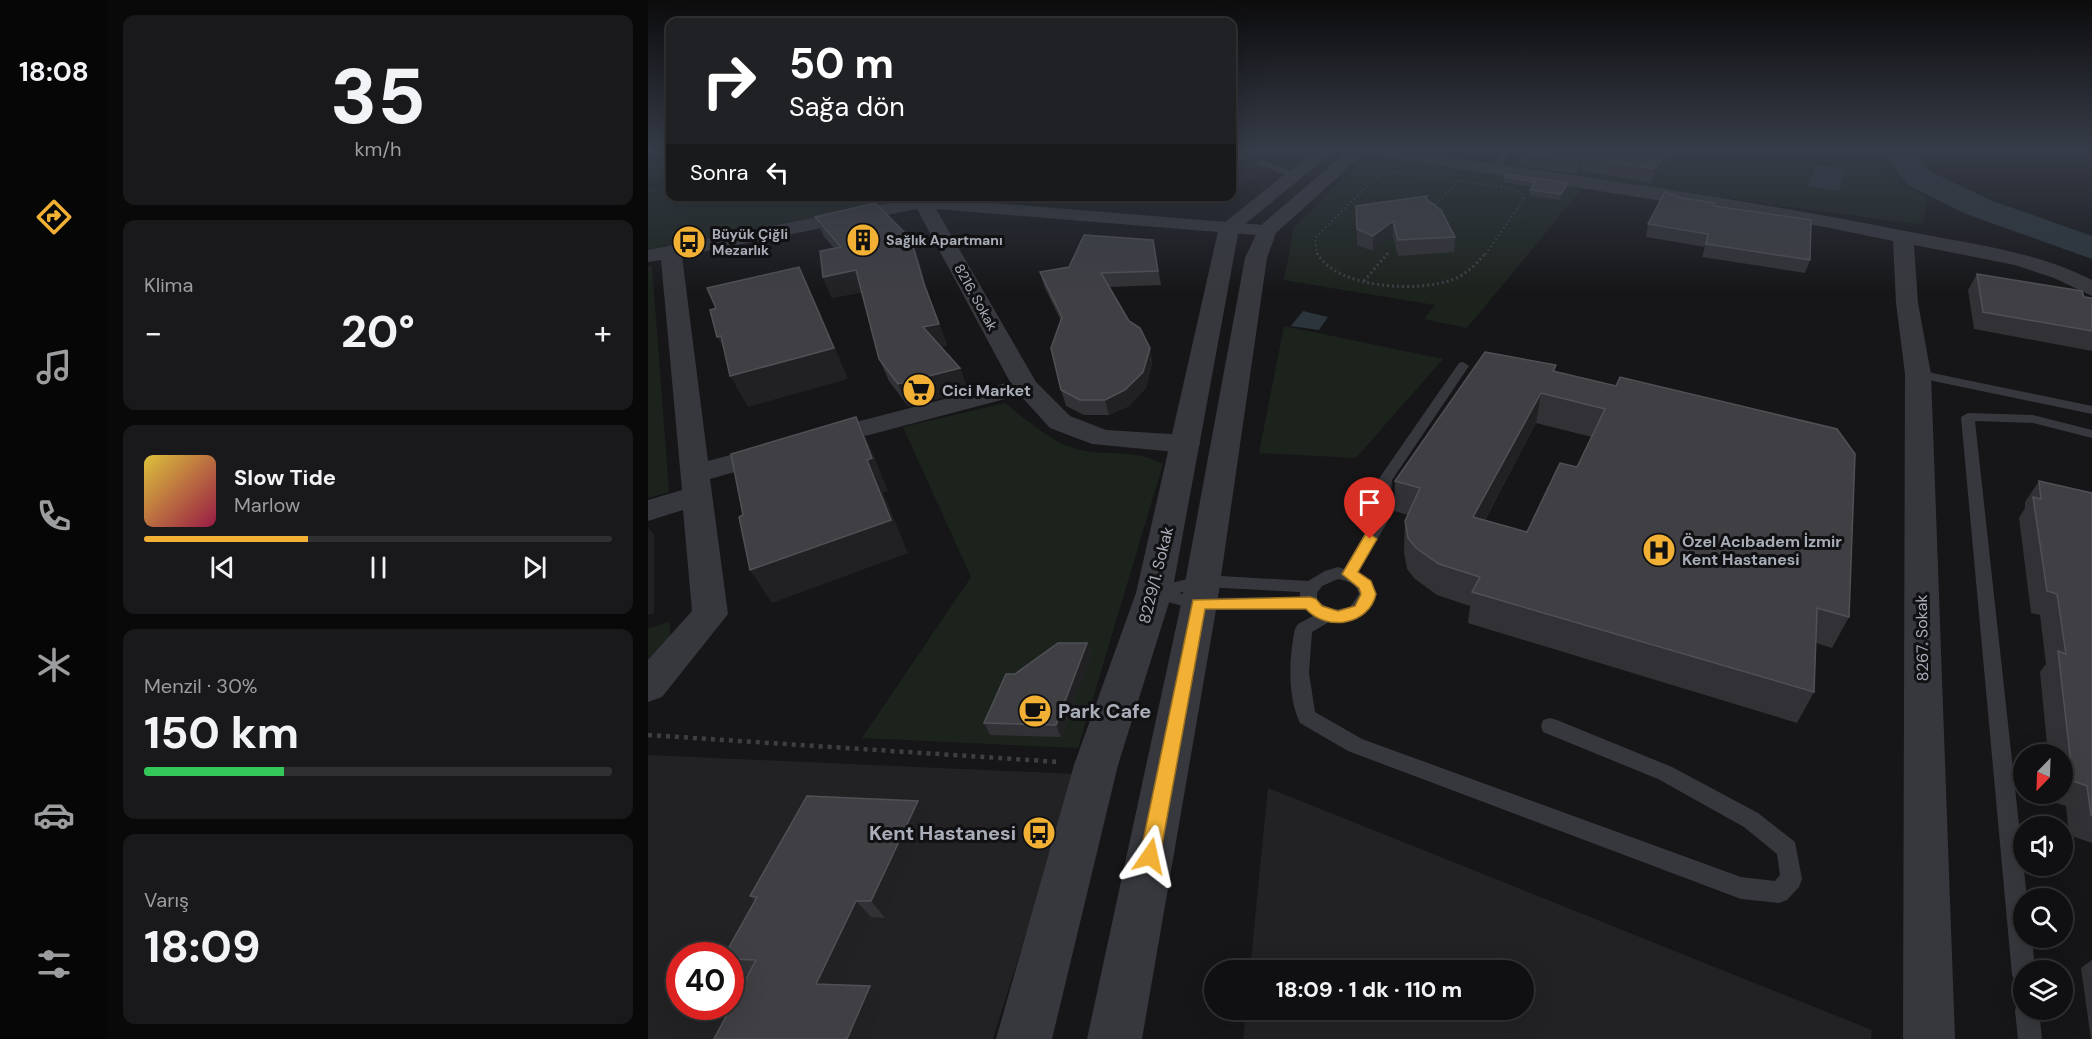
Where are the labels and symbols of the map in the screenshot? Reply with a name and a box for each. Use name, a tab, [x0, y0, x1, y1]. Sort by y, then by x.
building icon: Sağlık Apartmanı	[845, 222, 881, 258]
bus stop icon: Büyük Çiğli Mezarlık	[671, 224, 707, 260]
place label: Büyük Çiğli Mezarlık	[712, 225, 788, 259]
place label: Sağlık Apartmanı	[886, 231, 1003, 249]
street label: 8216. Sokak	[950, 260, 1002, 334]
supermarket icon: Cici Market	[901, 372, 937, 408]
place label: Cici Market	[942, 380, 1031, 401]
pin	[1344, 477, 1395, 539]
street label: 8229/1. Sokak	[1134, 524, 1178, 626]
place label: Özel Acıbadem İzmir Kent Hastanesi	[1682, 531, 1842, 570]
hospital icon: Özel Acıbadem İzmir Kent Hastanesi	[1641, 532, 1677, 568]
street label: 8267. Sokak	[1911, 594, 1933, 682]
cafe icon: Park Cafe	[1017, 693, 1053, 729]
place label: Park Cafe	[1058, 698, 1151, 724]
north arrow	[2013, 744, 2073, 804]
bus stop icon: Kent Hastanesi	[1021, 815, 1057, 851]
place label: Kent Hastanesi	[869, 820, 1016, 846]
position arrow	[1118, 824, 1182, 888]
speed limit sign: 40	[666, 942, 744, 1020]

